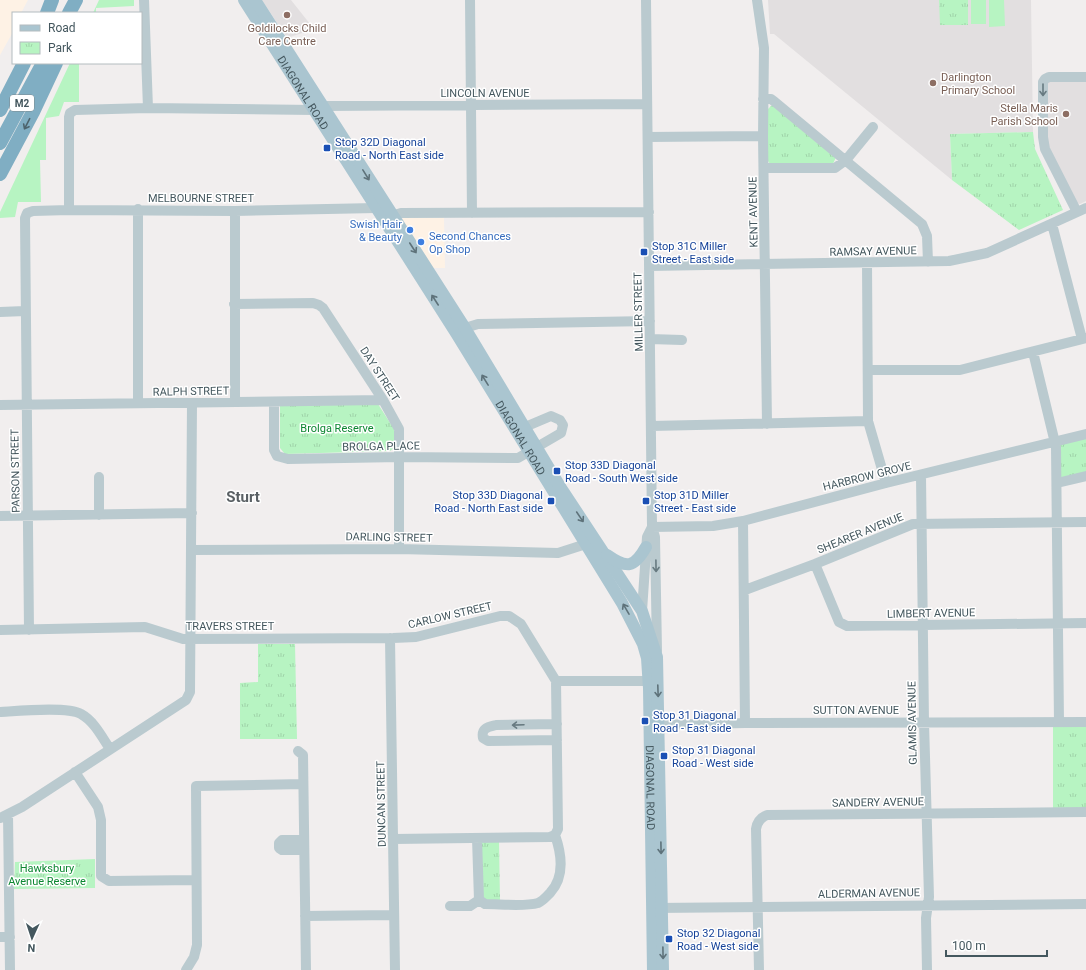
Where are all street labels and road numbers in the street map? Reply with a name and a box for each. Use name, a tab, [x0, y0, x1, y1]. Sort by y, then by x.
street label: DIAGONAL ROAD	[274, 54, 331, 132]
street label: LINCOLN AVENUE	[440, 87, 530, 100]
road number: M2	[10, 95, 34, 111]
street label: KENT AVENUE	[746, 176, 761, 248]
street label: MELBOURNE STREET	[148, 192, 254, 205]
street label: RAMSAY AVENUE	[829, 244, 917, 259]
street label: MILLER STREET	[631, 272, 646, 352]
street label: DAY STREET	[357, 345, 402, 404]
street label: RALPH STREET	[153, 384, 230, 399]
street label: DIAGONAL ROAD	[492, 399, 548, 478]
street label: PARSON STREET	[8, 429, 23, 513]
street label: BROLGA PLACE	[342, 439, 420, 454]
street label: HARBROW GROVE	[822, 459, 913, 494]
street label: SHEARER AVENUE	[815, 510, 905, 557]
street label: DARLING STREET	[345, 530, 433, 545]
street label: CARLOW STREET	[407, 599, 494, 631]
street label: LIMBERT AVENUE	[887, 606, 975, 621]
street label: TRAVERS STREET	[186, 620, 275, 633]
street label: GLAMIS AVENUE	[905, 681, 920, 765]
street label: SUTTON AVENUE	[813, 704, 899, 717]
street label: DIAGONAL ROAD	[643, 745, 657, 830]
street label: DUNCAN STREET	[374, 760, 389, 847]
street label: SANDERY AVENUE	[832, 795, 924, 810]
street label: ALDERMAN AVENUE	[818, 886, 920, 901]

